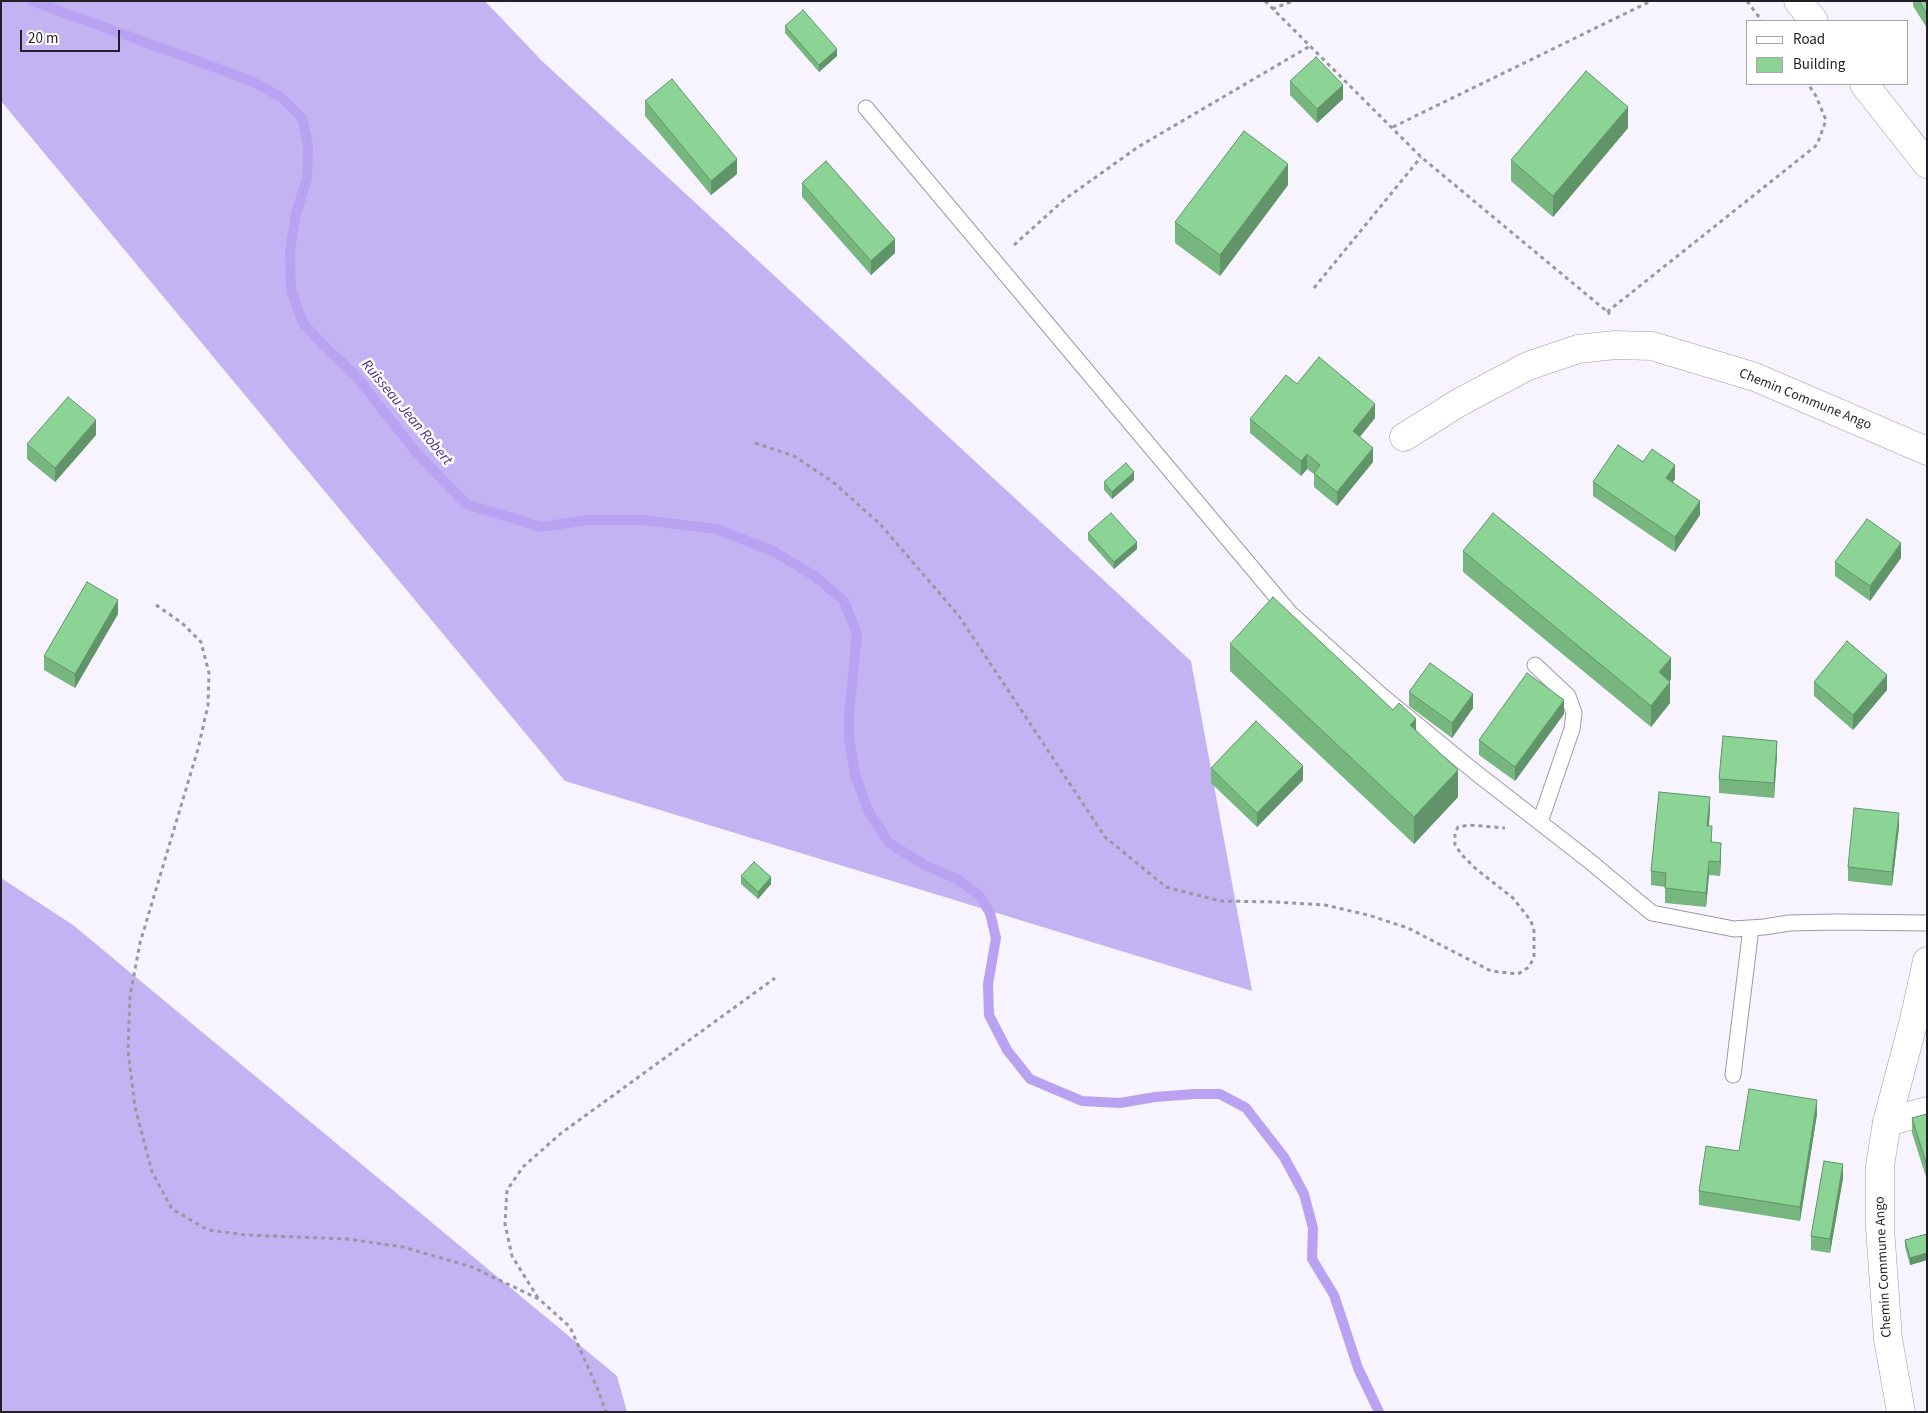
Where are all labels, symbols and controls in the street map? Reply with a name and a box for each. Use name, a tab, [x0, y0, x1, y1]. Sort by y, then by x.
scale bar	[22, 20, 122, 52]
legend	[1746, 20, 1908, 85]
text: 20 m	[28, 28, 58, 49]
text: Road	[1793, 29, 1825, 50]
text: Building	[1793, 54, 1845, 75]
water label: Ruisseau Jean Robert	[357, 357, 455, 469]
street label: Chemin Commune Ango	[1736, 366, 1874, 434]
street label: Chemin Commune Ango	[1872, 1196, 1896, 1338]

